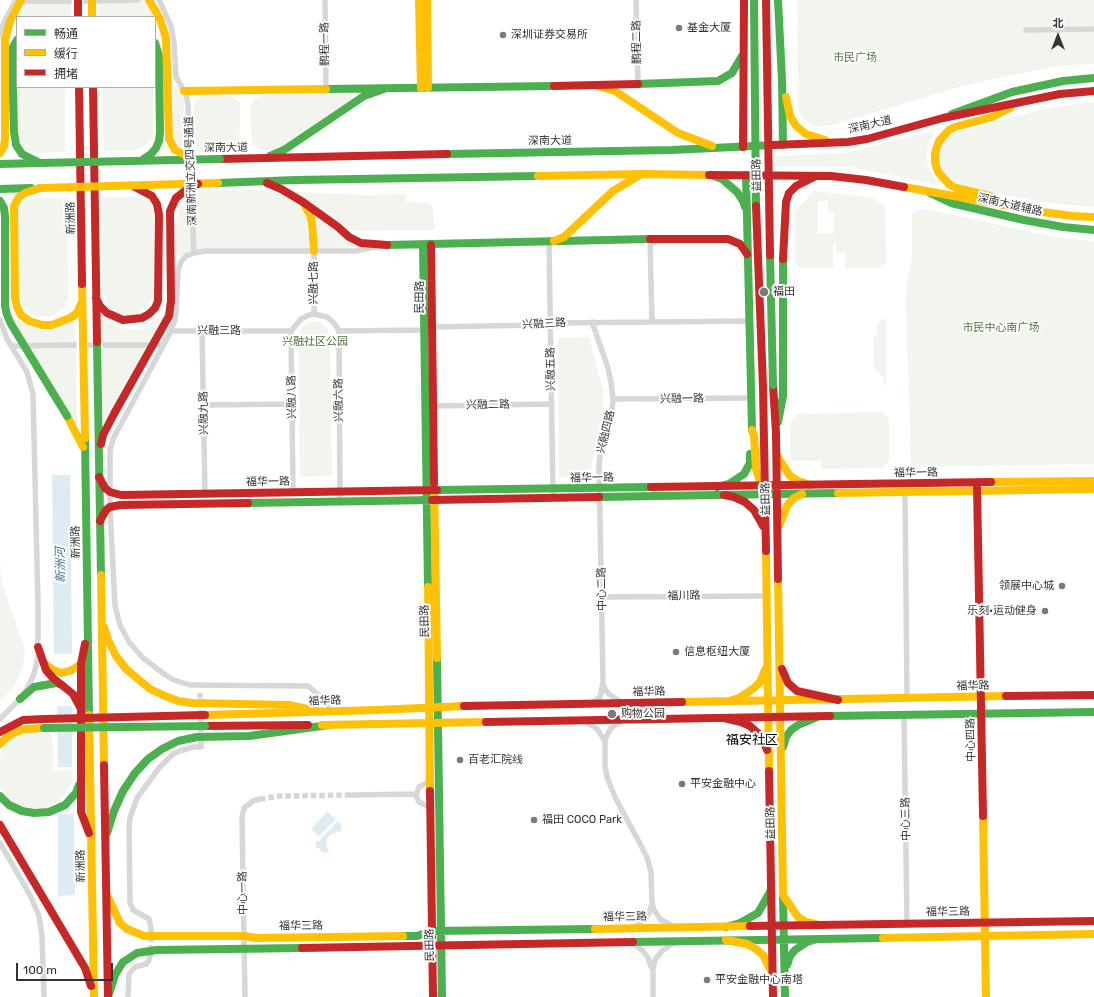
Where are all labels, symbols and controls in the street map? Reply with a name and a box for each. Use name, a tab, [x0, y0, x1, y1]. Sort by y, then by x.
legend	[16, 16, 156, 88]
north arrow	[1038, 16, 1078, 56]
text: 北	[1053, 17, 1064, 30]
street label: 鹏程二路	[630, 20, 644, 64]
place label: 基金大厦	[687, 21, 731, 35]
street label: 鹏程一路	[318, 22, 332, 66]
marker: 基金大厦	[674, 23, 684, 33]
text: 畅通	[54, 27, 78, 41]
place label: 深圳证券交易所	[511, 28, 588, 42]
marker: 深圳证券交易所	[498, 30, 508, 40]
text: 缓行	[54, 47, 78, 61]
park label: 市民广场	[833, 51, 877, 65]
text: 拥堵	[54, 67, 78, 81]
street label: 深南大道	[847, 114, 893, 136]
street label: 深南新洲立交四号通道	[182, 116, 200, 226]
street label: 深南大道	[528, 134, 572, 148]
street label: 深南大道	[204, 141, 248, 155]
street label: 益田路	[750, 158, 764, 192]
street label: 深南大道辅路	[976, 191, 1044, 219]
street label: 新洲路	[64, 201, 78, 235]
street label: 兴融七路	[307, 261, 321, 305]
street label: 民田路	[413, 281, 427, 313]
place label: 福田	[773, 285, 795, 299]
marker: 福田	[758, 286, 770, 298]
street label: 兴融三路	[522, 316, 566, 332]
park label: 市民中心南广场	[963, 321, 1039, 335]
street label: 兴融三路	[197, 324, 241, 338]
park label: 兴融社区公园	[282, 335, 348, 349]
street label: 兴融五路	[544, 347, 558, 391]
street label: 兴融八路	[285, 375, 299, 419]
street label: 兴融六路	[332, 378, 346, 422]
street label: 兴融九路	[197, 391, 211, 435]
street label: 兴融一路	[660, 392, 704, 406]
street label: 兴融二路	[466, 398, 510, 412]
street label: 兴融四路	[594, 409, 618, 455]
street label: 福华一路	[894, 466, 938, 480]
street label: 福华一路	[570, 471, 614, 485]
street label: 福华一路	[246, 475, 290, 489]
street label: 益田路	[759, 482, 773, 516]
street label: 新洲路	[69, 525, 83, 559]
water label: 新洲河	[53, 547, 69, 583]
street label: 中心二路	[595, 567, 609, 611]
place label: 领展中心城	[999, 579, 1054, 593]
marker: 领展中心城	[1057, 581, 1067, 591]
street label: 福川路	[667, 589, 701, 603]
street label: 民田路	[418, 604, 432, 638]
place label: 乐刻·运动健身	[967, 604, 1037, 618]
marker: 乐刻·运动健身	[1040, 606, 1050, 616]
place label: 信息枢纽大厦	[684, 645, 750, 659]
marker: 信息枢纽大厦	[671, 647, 681, 657]
street label: 福华路	[956, 679, 990, 693]
street label: 福华路	[632, 685, 666, 699]
street label: 福华路	[308, 694, 342, 708]
place label: 购物公园	[621, 707, 665, 721]
marker: 购物公园	[606, 708, 618, 720]
street label: 中心四路	[964, 718, 978, 762]
district label: 福安社区	[726, 732, 778, 748]
place label: 百老汇院线	[468, 753, 523, 767]
marker: 百老汇院线	[455, 755, 465, 765]
place label: 平安金融中心	[690, 777, 756, 791]
marker: 平安金融中心	[677, 779, 687, 789]
street label: 中心三路	[899, 797, 913, 841]
street label: 益田路	[764, 806, 778, 840]
place label: 福田 COCO Park	[542, 813, 622, 827]
marker: 福田 COCO Park	[529, 815, 539, 825]
street label: 新洲路	[74, 849, 88, 883]
street label: 中心一路	[236, 871, 250, 915]
street label: 福华三路	[926, 905, 970, 919]
street label: 福华三路	[603, 910, 647, 924]
street label: 福华三路	[279, 919, 323, 933]
street label: 民田路	[423, 928, 437, 962]
scale bar	[18, 955, 115, 981]
text: 100 m	[23, 963, 57, 977]
place label: 平安金融中心南塔	[715, 973, 803, 987]
marker: 平安金融中心南塔	[702, 975, 712, 985]

